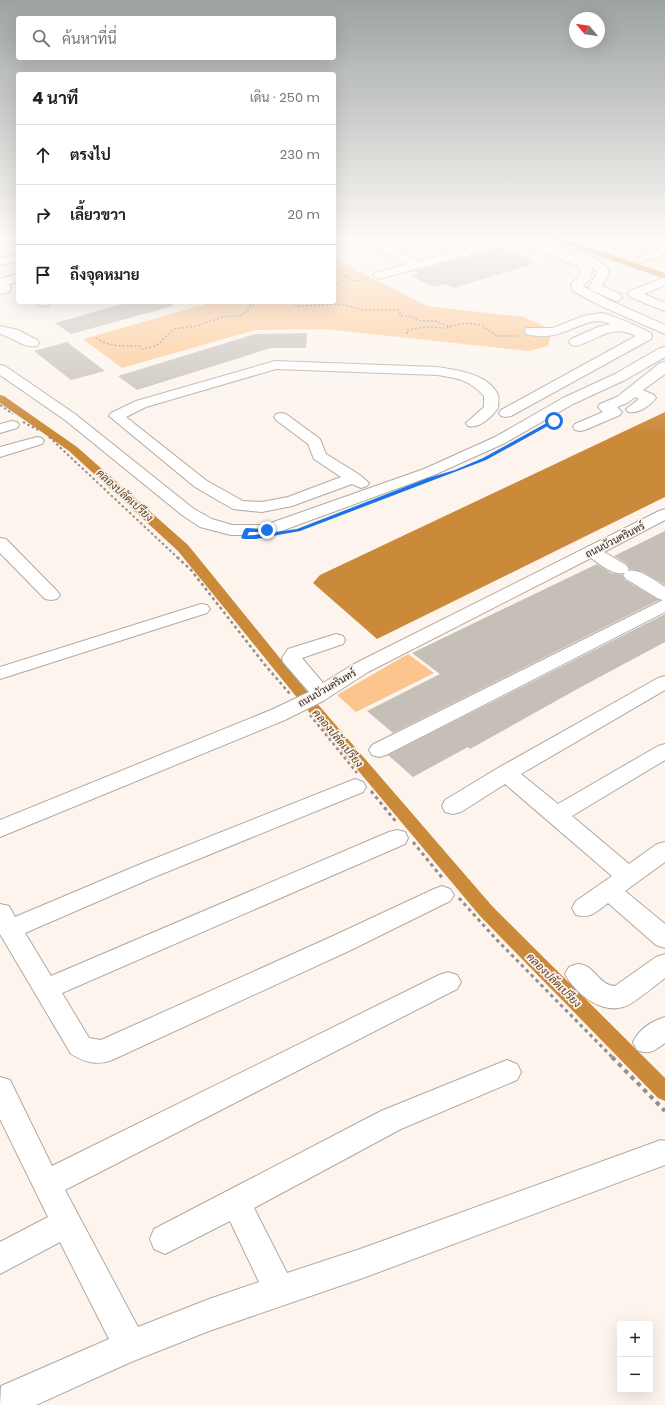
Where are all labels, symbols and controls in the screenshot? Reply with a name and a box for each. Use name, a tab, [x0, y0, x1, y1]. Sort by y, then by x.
north arrow	[569, 12, 605, 48]
search box	[16, 16, 336, 60]
icon: search	[30, 27, 52, 49]
text: ค้นหาที่นี่	[62, 28, 117, 49]
text: 4 นาที	[32, 86, 78, 110]
text: เดิน · 250 m	[250, 88, 320, 107]
icon: ahead	[32, 144, 54, 166]
text: ตรงไป	[70, 144, 111, 165]
text: 230 m	[280, 145, 320, 164]
icon: right	[32, 204, 54, 226]
text: เลี้ยวขวา	[70, 204, 126, 225]
text: 20 m	[287, 205, 320, 224]
icon: arrive	[32, 264, 54, 286]
text: ถึงจุดหมาย	[70, 264, 140, 285]
route start	[545, 412, 563, 430]
water label: คลองปลัดเปรียง	[93, 465, 157, 525]
street label: ถนนบัวนครินทร์	[583, 518, 648, 561]
route end	[258, 521, 276, 539]
street label: ถนนบัวนครินทร์	[295, 665, 359, 711]
water label: คลองปลัดเปรียง	[309, 705, 367, 771]
water label: คลองปลัดเปรียง	[523, 949, 585, 1011]
map controls	[617, 1321, 653, 1393]
button: +	[617, 1321, 653, 1357]
button: −	[617, 1357, 653, 1393]

